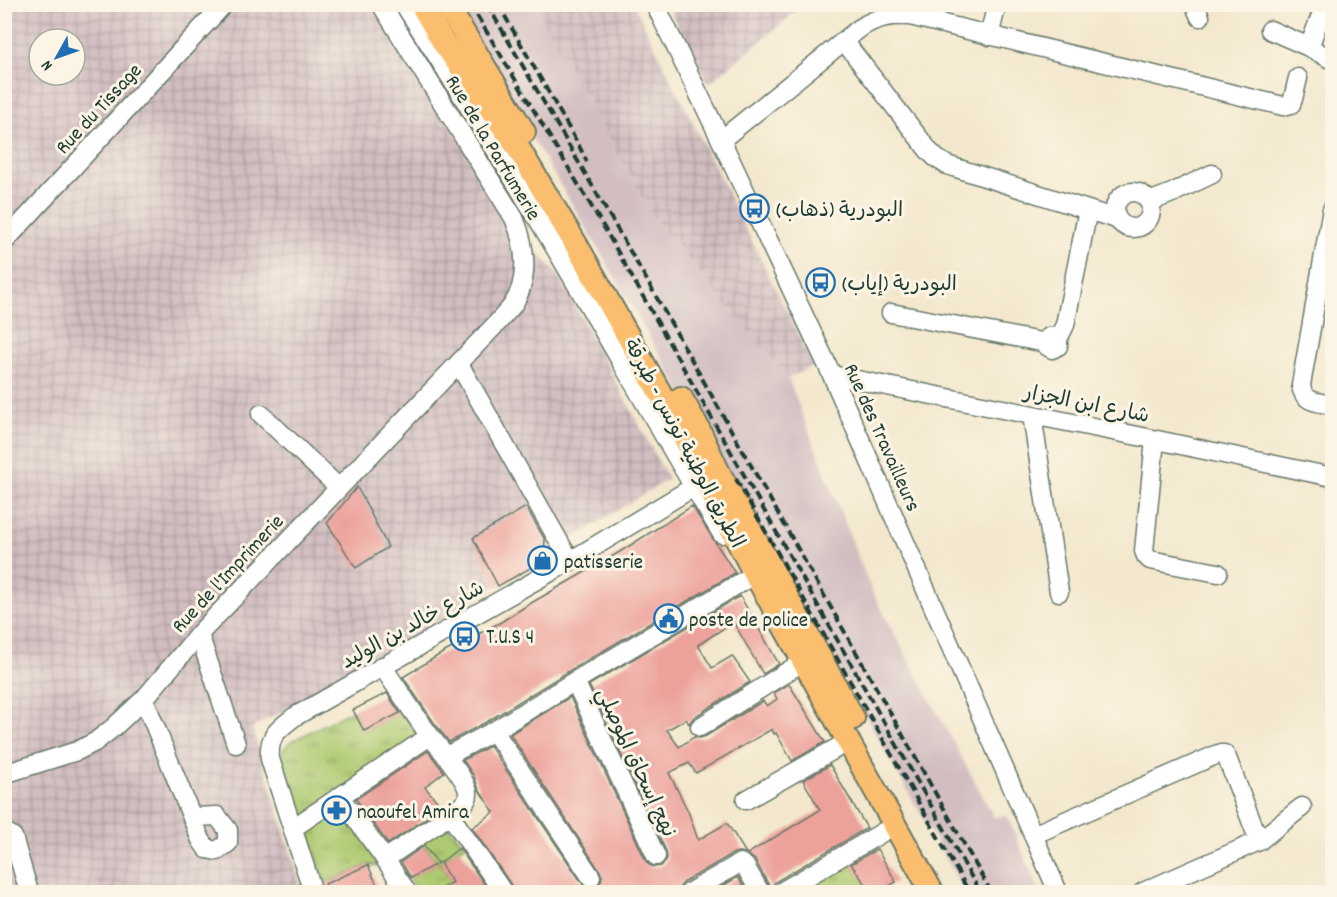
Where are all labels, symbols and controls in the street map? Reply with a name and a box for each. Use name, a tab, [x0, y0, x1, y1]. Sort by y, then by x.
north arrow	[27, 27, 87, 87]
text: N	[36, 55, 59, 75]
street label: Rue du Tissage	[50, 58, 150, 162]
street label: Rue de la Parfumerie	[436, 70, 547, 227]
bus stop icon: البودرية (ذهاب)	[739, 193, 771, 225]
place label: البودرية (ذهاب)	[776, 197, 903, 227]
bus stop icon: البودرية (إياب)	[805, 267, 837, 299]
place label: البودرية (إياب)	[842, 271, 957, 301]
street label: الطريق الوطنية تونس - طبرقة	[614, 334, 750, 555]
street label: Rue des Travailleurs	[834, 359, 926, 517]
street label: شارع ابن الجزار	[1019, 379, 1152, 433]
street label: Rue de l'Imprimerie	[166, 509, 292, 641]
shop icon: patisserie	[527, 545, 559, 577]
place label: patisserie	[564, 549, 643, 579]
street label: شارع خالد بن الوليد	[336, 575, 491, 678]
public building icon: poste de police	[652, 603, 684, 635]
place label: poste de police	[689, 607, 808, 637]
bus stop icon: T.U.S 4	[449, 620, 481, 652]
place label: T.U.S 4	[486, 624, 534, 654]
street label: نهج إسحاق الموصلي	[586, 683, 682, 843]
pharmacy icon: naoufel Amira	[320, 795, 352, 827]
place label: naoufel Amira	[357, 799, 470, 829]

